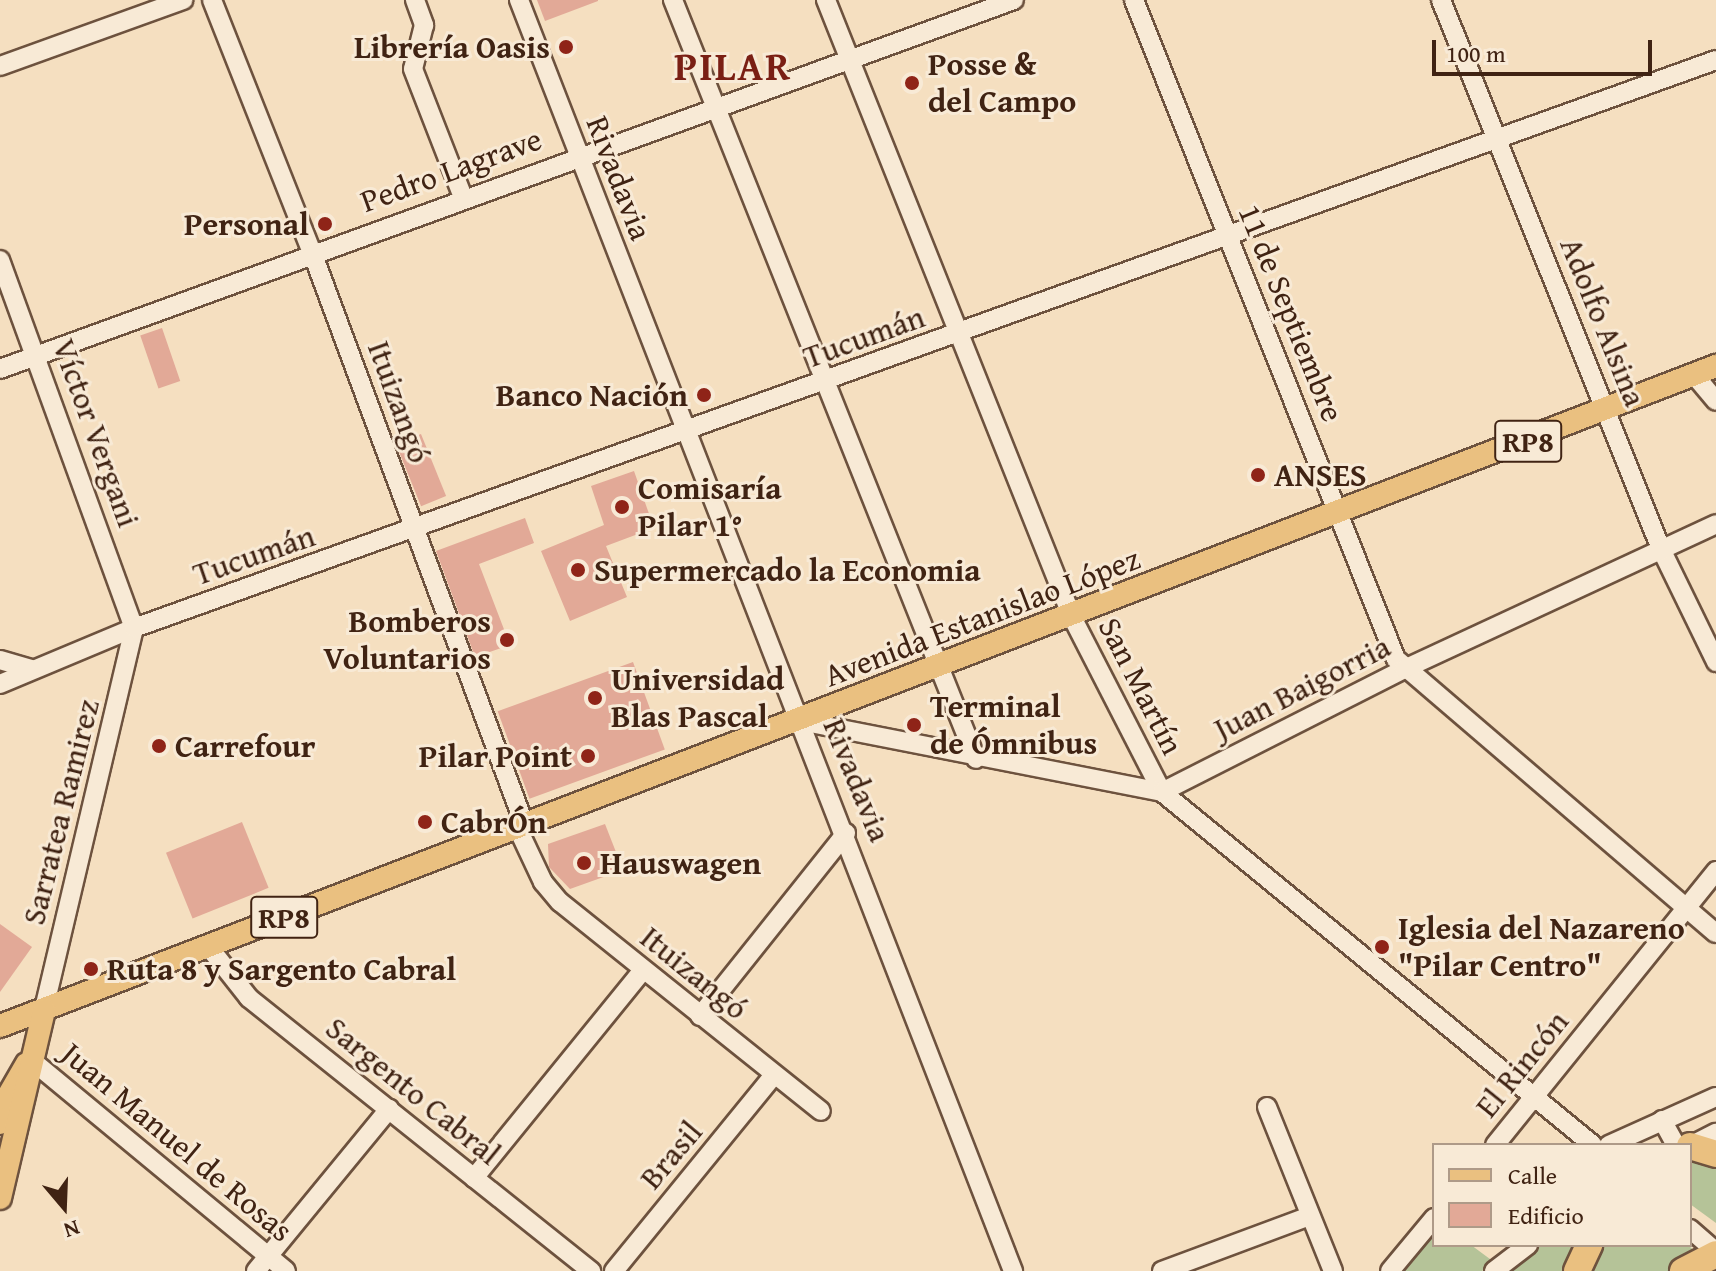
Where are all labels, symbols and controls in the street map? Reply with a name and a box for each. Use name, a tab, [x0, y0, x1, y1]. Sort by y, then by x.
scale bar	[1436, 24, 1656, 74]
place label: Librería Oasis	[354, 28, 550, 66]
text: 100 m	[1446, 36, 1506, 71]
marker: Librería Oasis	[557, 38, 575, 56]
district label: PILAR	[674, 42, 792, 90]
place label: Posse & del Campo	[928, 46, 1076, 121]
marker: Posse & del Campo	[903, 74, 921, 92]
street label: Rivadavia	[578, 111, 660, 245]
street label: Pedro Lagrave	[355, 120, 547, 220]
street label: 11 de Septiembre	[1230, 199, 1352, 427]
place label: Personal	[184, 205, 309, 243]
marker: Personal	[316, 215, 334, 233]
street label: Adolfo Alsina	[1552, 232, 1654, 412]
street label: Tucumán	[798, 297, 930, 377]
street label: Víctor Vergani	[44, 334, 148, 532]
street label: Ituizangó	[359, 336, 439, 468]
place label: Banco Nación	[496, 376, 688, 414]
marker: Banco Nación	[695, 386, 713, 404]
road number: RP8	[1494, 415, 1562, 467]
place label: ANSES	[1274, 456, 1367, 494]
marker: ANSES	[1249, 466, 1267, 484]
place label: Comisaría Pilar 1°	[638, 470, 782, 545]
marker: Comisaría Pilar 1°	[613, 498, 631, 516]
street label: Tucumán	[188, 516, 320, 594]
street label: Avenida Estanislao López	[819, 539, 1145, 695]
place label: Supermercado la Economia	[594, 551, 981, 589]
marker: Supermercado la Economia	[569, 561, 587, 579]
place label: Bomberos Voluntarios	[323, 603, 491, 678]
street label: San Martín	[1090, 611, 1192, 761]
street label: Juan Baigorria	[1208, 627, 1396, 749]
marker: Bomberos Voluntarios	[498, 631, 516, 649]
place label: Universidad Blas Pascal	[611, 661, 784, 736]
place label: Terminal de Ómnibus	[930, 688, 1097, 763]
marker: Universidad Blas Pascal	[586, 689, 604, 707]
street label: Sarratea Ramirez	[14, 695, 108, 929]
street label: Rivadavia	[815, 713, 899, 847]
marker: Terminal de Ómnibus	[905, 716, 923, 734]
place label: Carrefour	[175, 727, 315, 765]
marker: Carrefour	[150, 737, 168, 755]
place label: Pilar Point	[419, 737, 572, 775]
marker: Pilar Point	[579, 747, 597, 765]
place label: CabrÓn	[441, 803, 547, 841]
marker: CabrÓn	[416, 813, 434, 831]
place label: Hauswagen	[600, 844, 761, 882]
marker: Hauswagen	[575, 854, 593, 872]
road number: RP8	[250, 891, 318, 943]
place label: Iglesia del Nazareno "Pilar Centro"	[1398, 910, 1685, 985]
street label: Ituizangó	[633, 918, 755, 1028]
marker: Iglesia del Nazareno "Pilar Centro"	[1373, 938, 1391, 956]
place label: Ruta 8 y Sargento Cabral	[107, 950, 456, 988]
marker: Ruta 8 y Sargento Cabral	[82, 960, 100, 978]
street label: El Rincón	[1467, 1003, 1577, 1125]
street label: Sargento Cabral	[318, 1009, 508, 1173]
street label: Juan Manuel de Rosas	[54, 1034, 300, 1250]
street label: Brasil	[632, 1113, 710, 1197]
legend	[1432, 1143, 1692, 1247]
text: Calle	[1508, 1158, 1557, 1193]
north arrow	[24, 1167, 104, 1247]
text: Edificio	[1508, 1198, 1584, 1233]
text: N	[60, 1212, 84, 1247]

